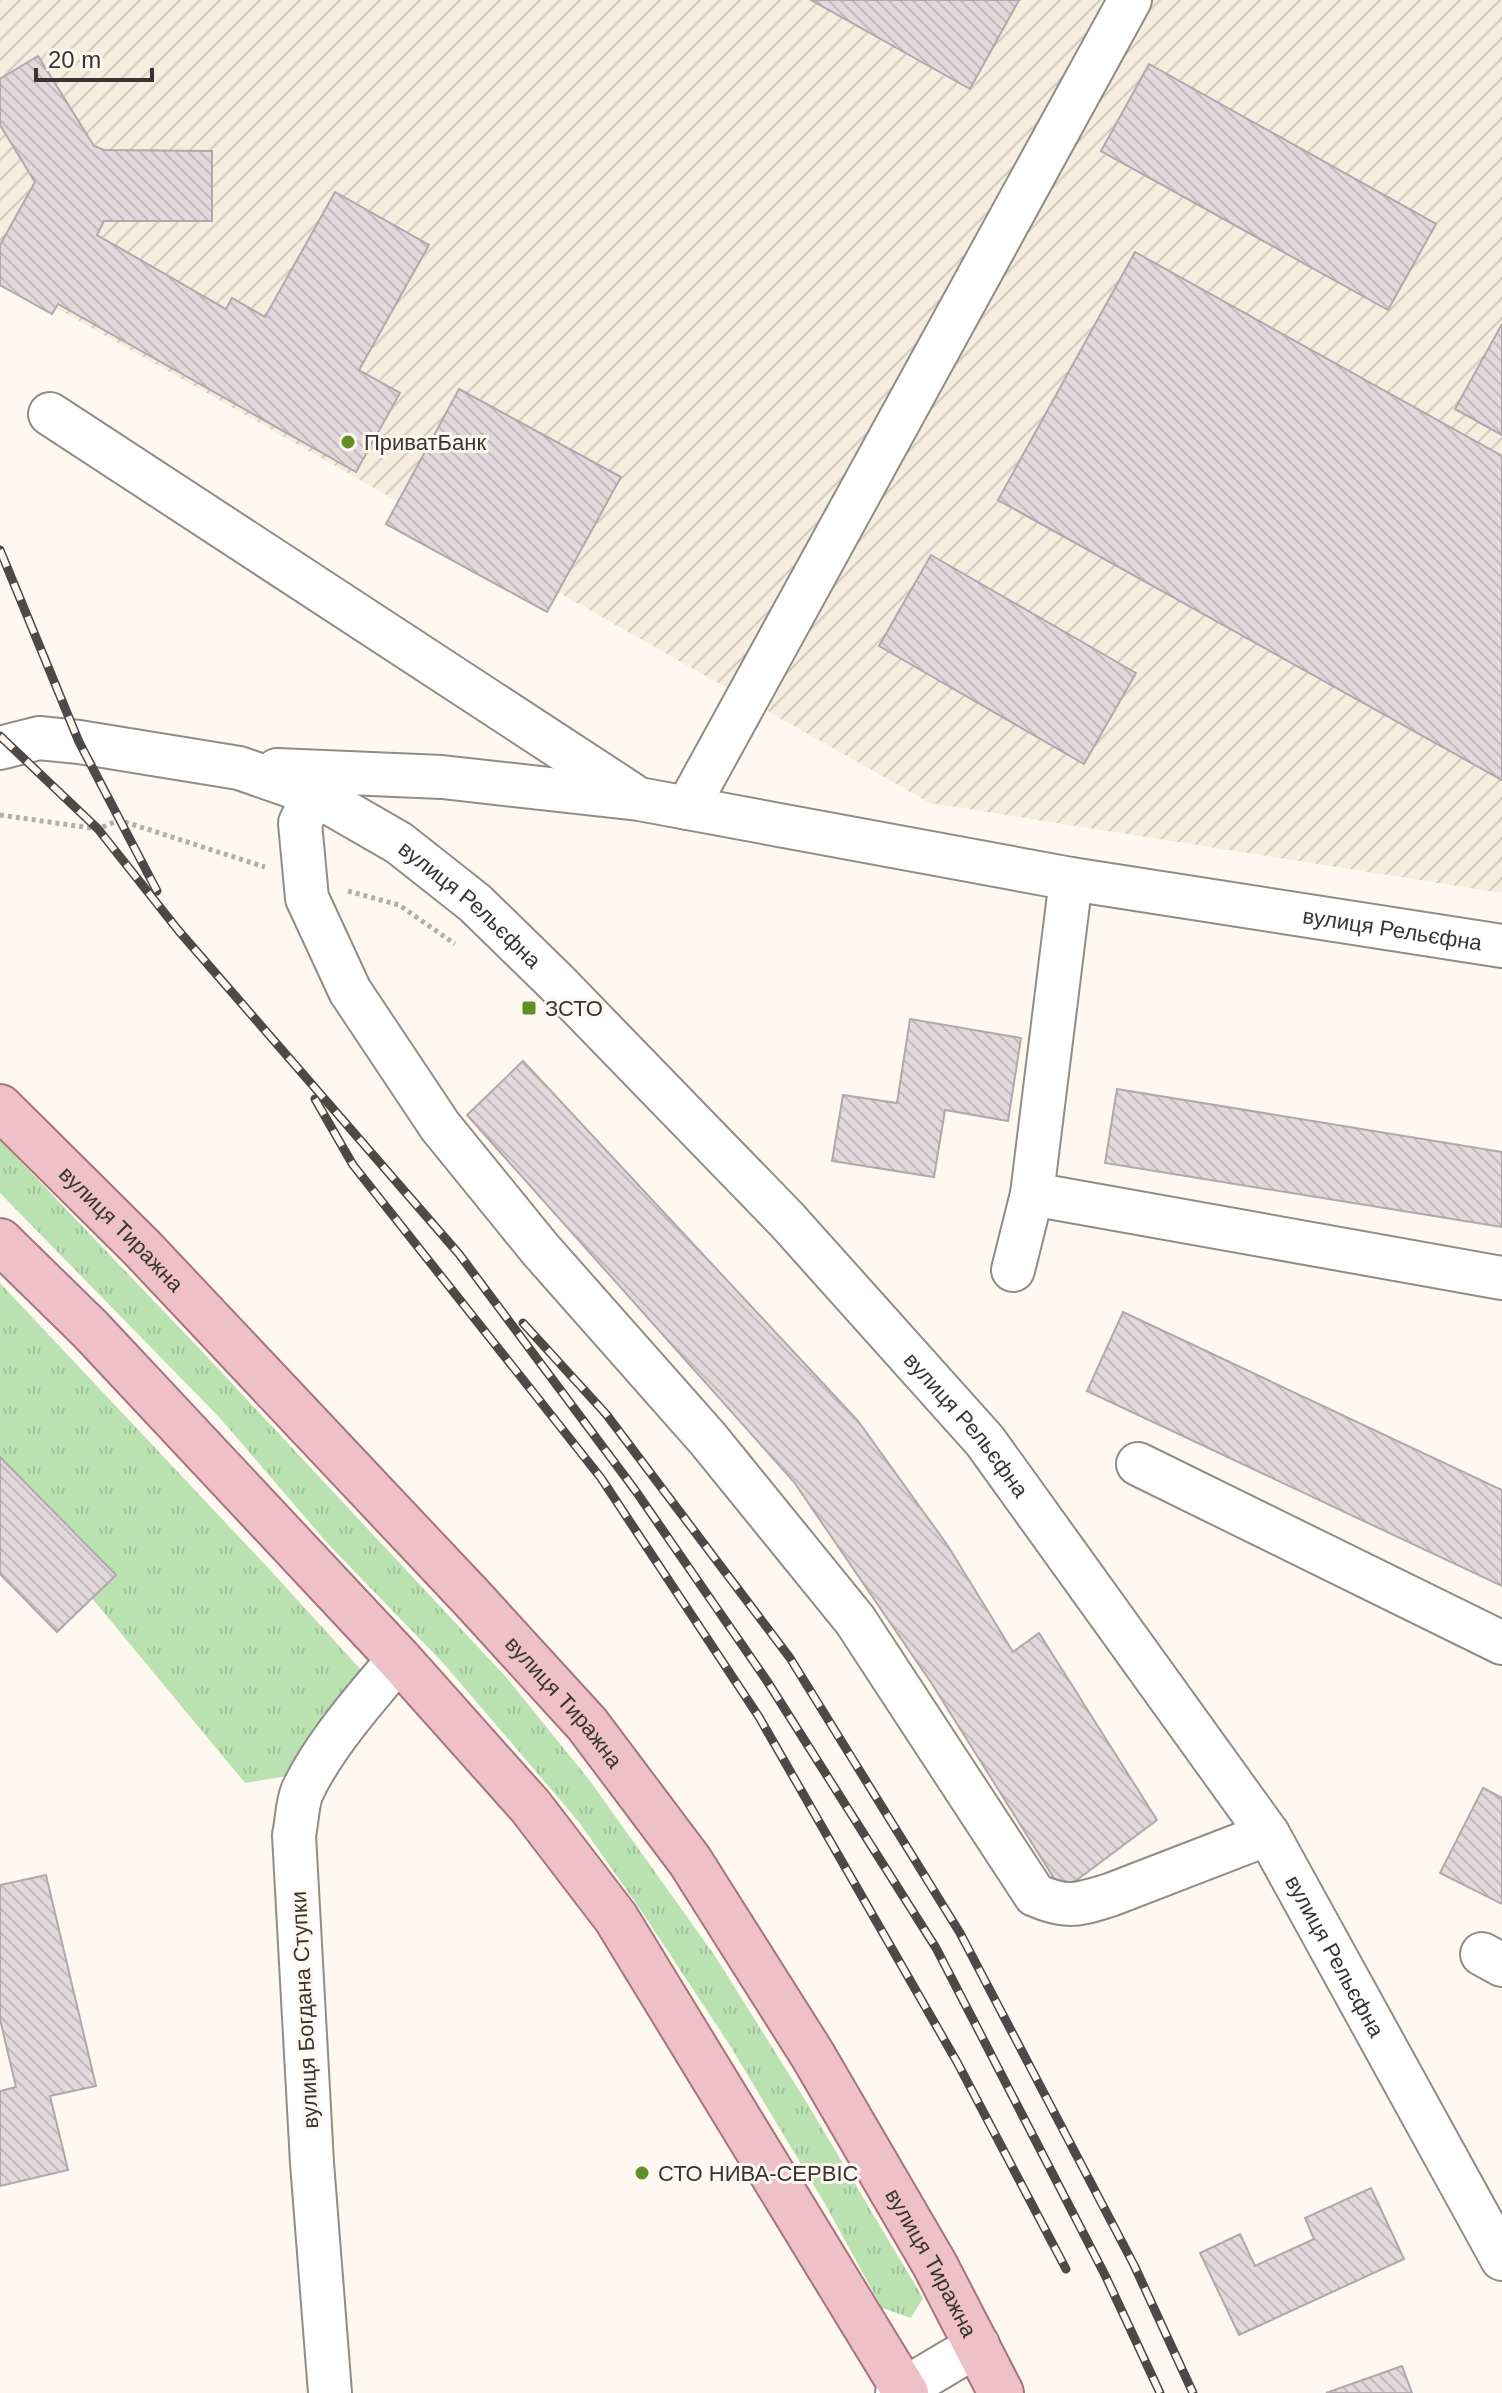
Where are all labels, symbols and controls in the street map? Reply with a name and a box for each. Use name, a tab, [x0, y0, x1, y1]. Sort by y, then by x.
scale bar	[36, 32, 152, 82]
text: 20 m	[48, 46, 101, 73]
place label: ПриватБанк	[364, 430, 486, 455]
marker: ПриватБанк	[339, 433, 357, 451]
street label: вулиця Рельєфна	[394, 836, 547, 974]
street label: вулиця Рельєфна	[1301, 903, 1484, 956]
place label: ЗСТО	[545, 996, 603, 1021]
marker: ЗСТО	[520, 999, 538, 1017]
street label: вулиця Тиражна	[54, 1161, 189, 1297]
street label: вулиця Рельєфна	[899, 1347, 1034, 1503]
street label: вулиця Тиражна	[500, 1631, 628, 1773]
street label: вулиця Рельєфна	[1280, 1871, 1390, 2042]
street label: вулиця Богдана Ступки	[286, 1891, 323, 2129]
place label: СТО НИВА-СЕРВІС	[658, 2161, 858, 2186]
marker: СТО НИВА-СЕРВІС	[633, 2164, 651, 2182]
street label: вулиця Тиражна	[880, 2184, 982, 2342]

